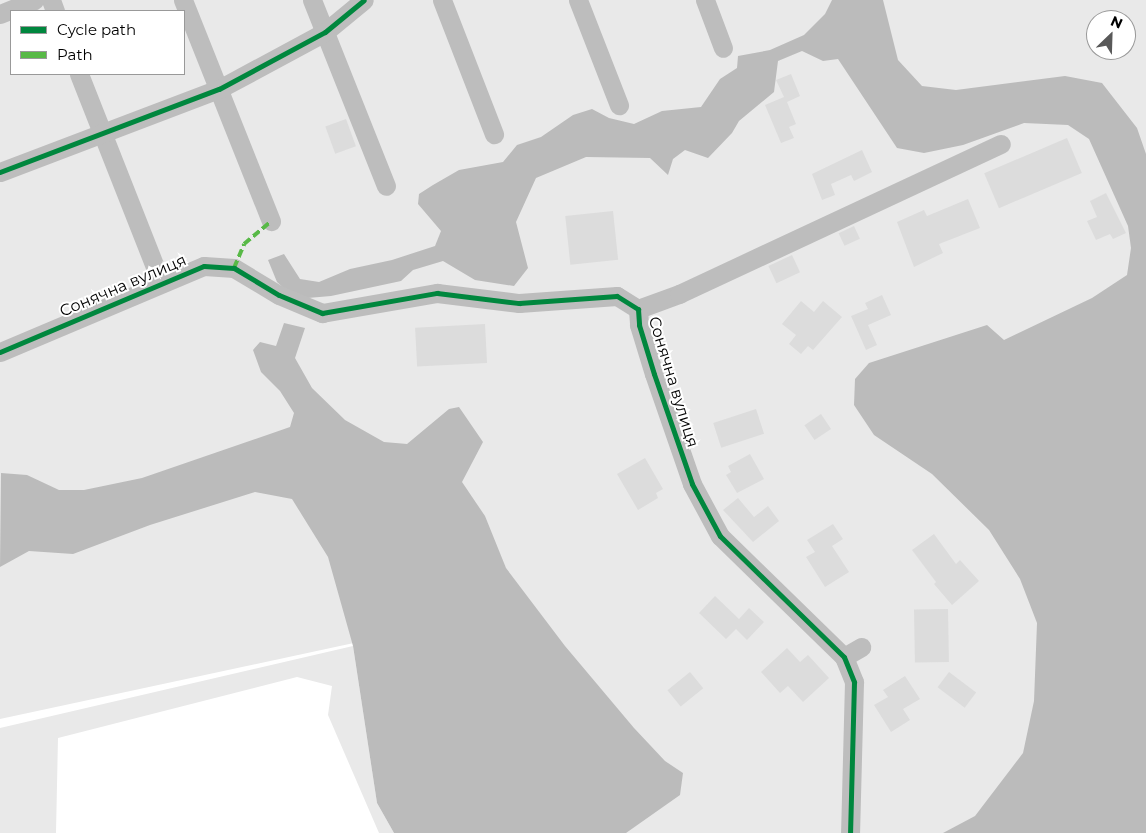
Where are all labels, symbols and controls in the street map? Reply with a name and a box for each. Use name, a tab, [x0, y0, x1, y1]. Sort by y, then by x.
legend	[10, 10, 185, 75]
north arrow	[1086, 10, 1136, 60]
text: N	[1108, 12, 1126, 33]
text: Cycle path	[57, 20, 136, 39]
text: Path	[57, 45, 93, 64]
street label: Сонячна вулиця	[57, 251, 189, 321]
street label: Сонячна вулиця	[644, 314, 702, 450]

